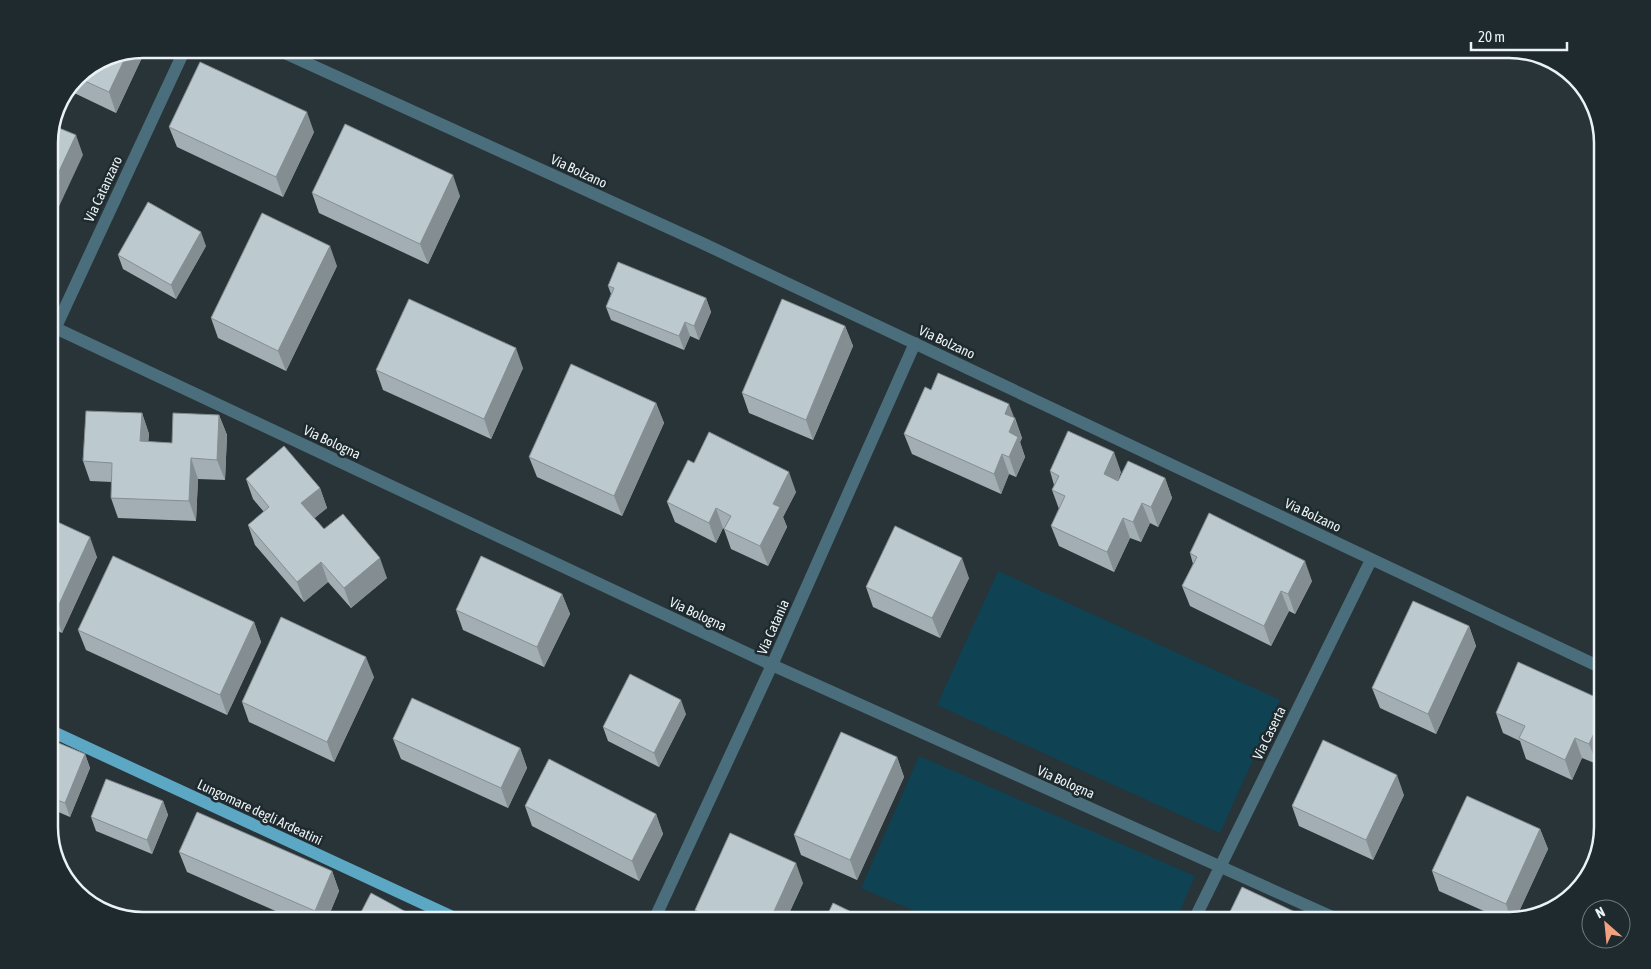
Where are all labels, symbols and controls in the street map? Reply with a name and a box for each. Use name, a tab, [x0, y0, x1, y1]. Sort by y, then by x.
scale bar	[1471, 20, 1567, 52]
text: 20 m	[1478, 28, 1505, 45]
street label: Via Bolzano	[548, 151, 610, 191]
street label: Via Catanzaro	[81, 153, 125, 225]
street label: Via Bolzano	[916, 322, 978, 362]
street label: Via Bologna	[301, 422, 363, 462]
street label: Via Bolzano	[1282, 495, 1344, 535]
street label: Via Bologna	[667, 594, 729, 634]
street label: Via Catania	[754, 597, 792, 657]
street label: Via Caserta	[1249, 704, 1289, 762]
street label: Via Bologna	[1035, 762, 1097, 802]
street label: Lungomare degli Ardeatini	[195, 776, 325, 848]
north arrow	[1581, 899, 1631, 949]
text: N	[1593, 903, 1607, 921]

